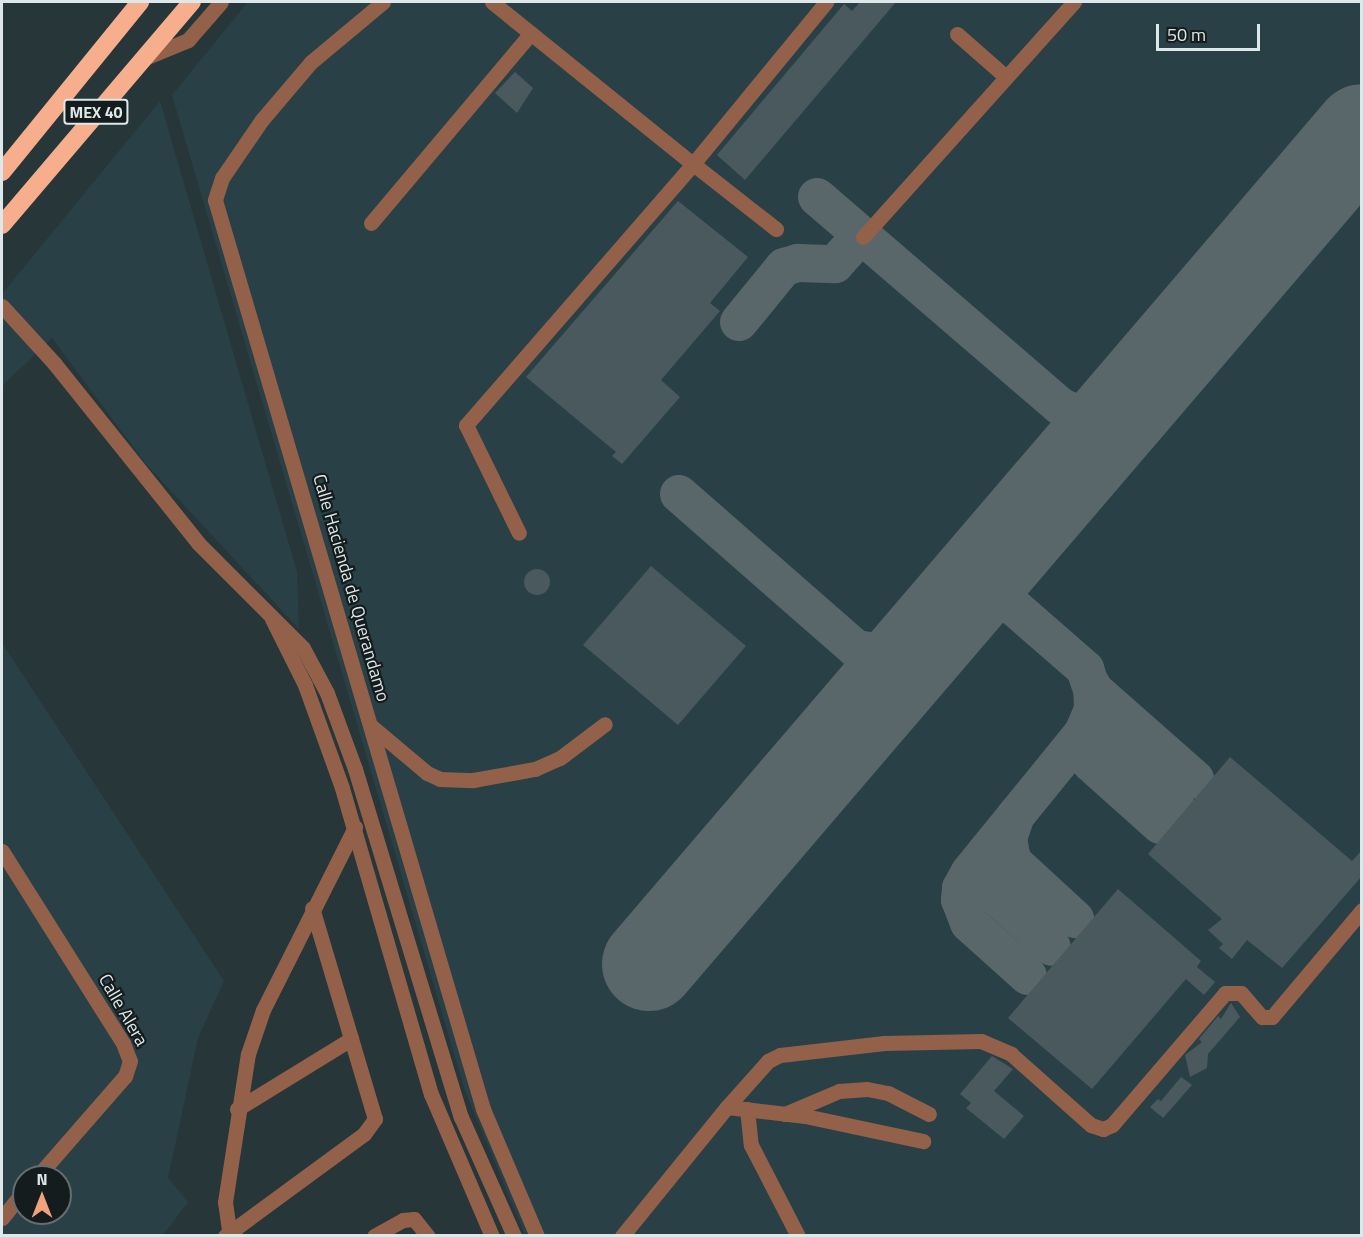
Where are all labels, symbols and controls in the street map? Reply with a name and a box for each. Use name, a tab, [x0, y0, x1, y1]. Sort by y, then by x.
scale bar	[1159, 12, 1262, 50]
text: 50 m	[1167, 21, 1206, 48]
road number: MEX 40	[63, 99, 129, 125]
street label: Calle Hacienda de Querandamo	[308, 472, 394, 704]
street label: Calle Alera	[94, 970, 152, 1050]
north arrow	[12, 1165, 72, 1225]
text: N	[36, 1167, 48, 1191]

